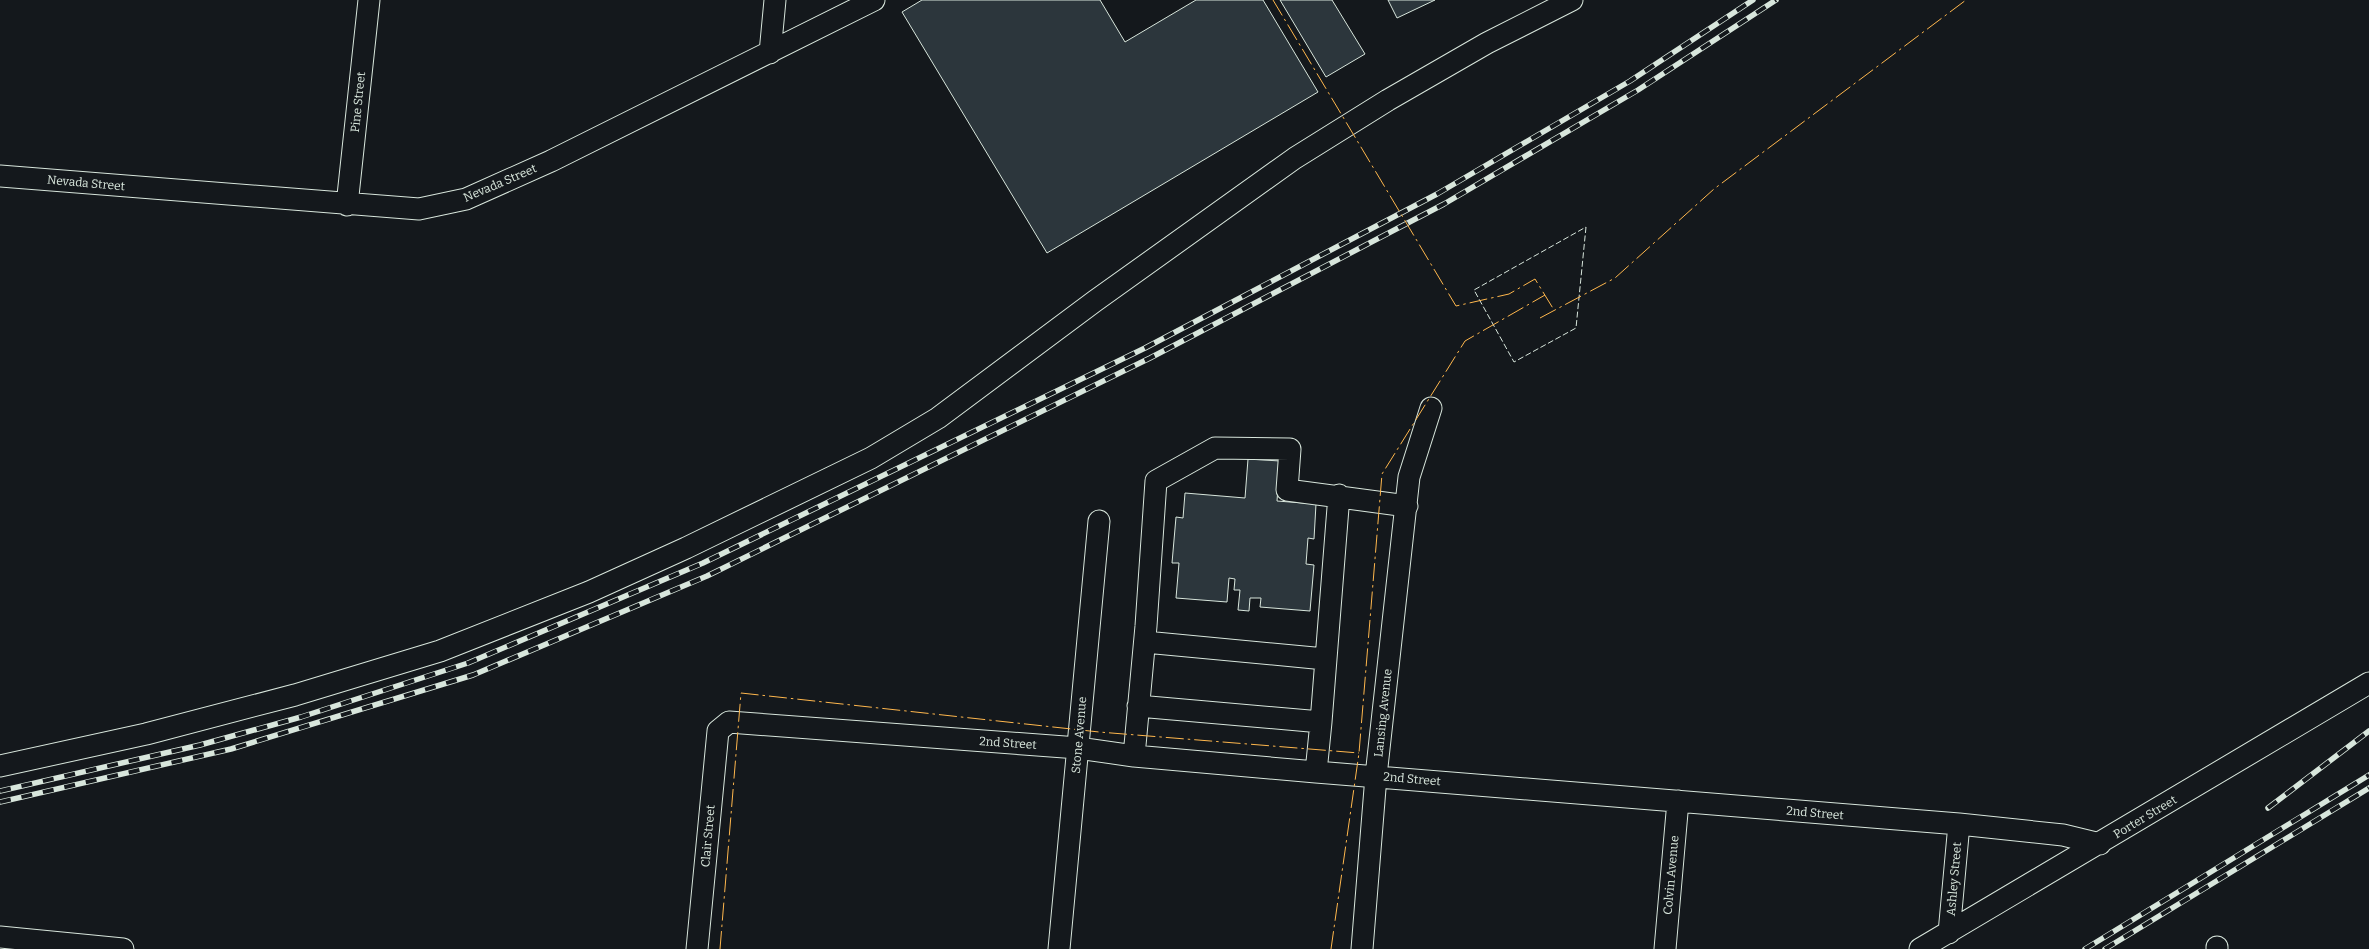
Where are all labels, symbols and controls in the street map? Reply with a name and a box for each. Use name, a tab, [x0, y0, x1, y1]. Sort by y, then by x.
street label: Pine Street	[348, 70, 368, 133]
street label: Nevada Street	[461, 161, 539, 205]
street label: Nevada Street	[46, 173, 126, 193]
street label: Lansing Avenue	[1371, 668, 1395, 758]
street label: Stone Avenue	[1069, 696, 1089, 774]
street label: 2nd Street	[979, 734, 1038, 752]
street label: 2nd Street	[1383, 770, 1442, 789]
street label: Porter Street	[2111, 792, 2180, 841]
street label: Clair Street	[698, 804, 718, 868]
street label: 2nd Street	[1786, 804, 1845, 823]
street label: Colvin Avenue	[1661, 835, 1681, 915]
street label: Ashley Street	[1944, 841, 1964, 916]

